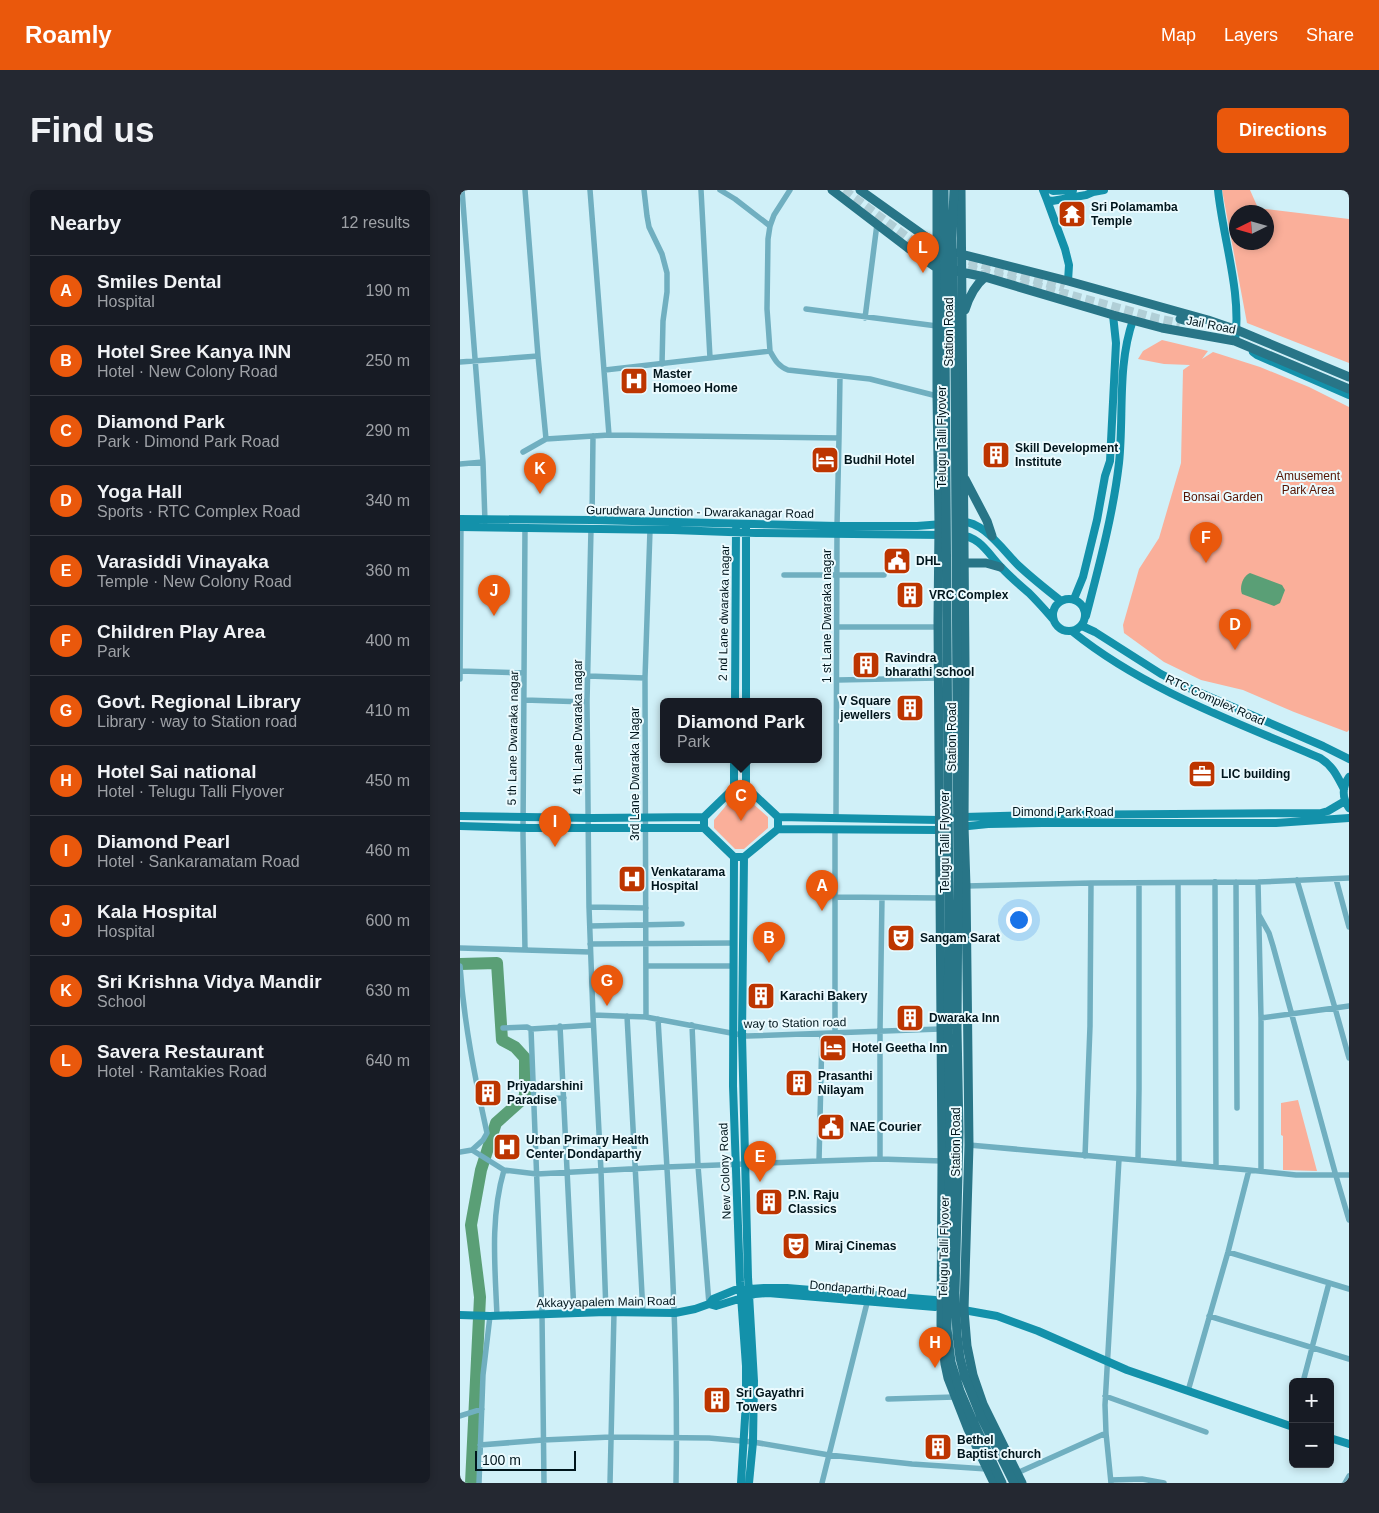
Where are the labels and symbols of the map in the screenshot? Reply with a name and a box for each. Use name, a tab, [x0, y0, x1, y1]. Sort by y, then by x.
temple icon: Sri Polamamba Temple	[1057, 199, 1087, 229]
place label: Sri Polamamba Temple	[1091, 200, 1178, 228]
north arrow	[1229, 205, 1274, 250]
pin: L	[907, 232, 939, 273]
street label: Station Road	[942, 297, 956, 367]
street label: Jail Road	[1185, 313, 1237, 337]
hospital icon: Master Homoeo Home	[619, 366, 649, 396]
place label: Master Homoeo Home	[653, 367, 738, 395]
street label: Telugu Talli Flyover	[935, 386, 949, 488]
building icon: Skill Development Institute	[981, 440, 1011, 470]
place label: Skill Development Institute	[1015, 441, 1118, 469]
hotel icon: Budhil Hotel	[810, 445, 840, 475]
pin: K	[524, 453, 556, 494]
place label: Budhil Hotel	[844, 453, 915, 467]
park label: Amusement Park Area	[1276, 469, 1341, 497]
park label: Bonsai Garden	[1183, 490, 1263, 504]
street label: Gurudwara Junction - Dwarakanagar Road	[586, 503, 814, 521]
pin: F	[1190, 522, 1222, 563]
street label: 2 nd Lane dwaraka nagar	[716, 545, 732, 681]
public building icon: DHL	[882, 546, 912, 576]
street label: 1 st Lane Dwaraka nagar	[820, 549, 834, 683]
place label: DHL	[916, 554, 941, 568]
pin: J	[478, 575, 510, 616]
building icon: VRC Complex	[895, 580, 925, 610]
place label: VRC Complex	[929, 588, 1009, 602]
pin: D	[1219, 609, 1251, 650]
building icon: Ravindra bharathi school	[851, 650, 881, 680]
place label: Ravindra bharathi school	[885, 651, 974, 679]
street label: 4 th Lane Dwaraka nagar	[571, 660, 585, 794]
street label: 5 th Lane Dwaraka nagar	[505, 671, 521, 805]
street label: RTC Complex Road	[1163, 672, 1267, 728]
building icon: V Square jewellers	[895, 693, 925, 723]
place label: V Square jewellers	[839, 694, 891, 722]
street label: Station Road	[945, 702, 959, 772]
street label: 3rd Lane Dwaraka Nagar	[628, 707, 642, 841]
office icon: LIC building	[1187, 759, 1217, 789]
place label: LIC building	[1221, 767, 1290, 781]
pin: C	[725, 780, 757, 821]
street label: Telugu Talli Flyover	[938, 791, 952, 893]
street label: Dimond Park Road	[1012, 805, 1114, 819]
pin: I	[539, 806, 571, 847]
hospital icon: Venkatarama Hospital	[617, 864, 647, 894]
place label: Venkatarama Hospital	[651, 865, 725, 893]
pin: A	[806, 870, 838, 911]
your location	[1006, 907, 1032, 933]
pin: B	[753, 922, 785, 963]
theatre icon: Sangam Sarat	[886, 923, 916, 953]
place label: Sangam Sarat	[920, 931, 1000, 945]
pin: G	[591, 965, 623, 1006]
building icon: Karachi Bakery	[746, 981, 776, 1011]
place label: Karachi Bakery	[780, 989, 868, 1003]
building icon: Dwaraka Inn	[895, 1003, 925, 1033]
place label: Dwaraka Inn	[929, 1011, 1000, 1025]
street label: way to Station road	[743, 1015, 846, 1031]
hotel icon: Hotel Geetha Inn	[818, 1033, 848, 1063]
place label: Hotel Geetha Inn	[852, 1041, 947, 1055]
building icon: Prasanthi Nilayam	[784, 1068, 814, 1098]
place label: Prasanthi Nilayam	[818, 1069, 873, 1097]
building icon: Priyadarshini Paradise	[473, 1078, 503, 1108]
place label: Priyadarshini Paradise	[507, 1079, 583, 1107]
street label: Station Road	[949, 1107, 963, 1177]
public building icon: NAE Courier	[816, 1112, 846, 1142]
place label: NAE Courier	[850, 1120, 922, 1134]
street label: New Colony Road	[716, 1122, 734, 1220]
hospital icon: Urban Primary Health Center Dondaparthy	[492, 1132, 522, 1162]
place label: Urban Primary Health Center Dondaparthy	[526, 1133, 649, 1161]
pin: E	[744, 1141, 776, 1182]
building icon: P.N. Raju Classics	[754, 1187, 784, 1217]
place label: P.N. Raju Classics	[788, 1188, 839, 1216]
street label: Telugu Talli Flyover	[936, 1196, 952, 1298]
theatre icon: Miraj Cinemas	[781, 1231, 811, 1261]
place label: Miraj Cinemas	[815, 1239, 897, 1253]
street label: Dondaparthi Road	[809, 1278, 907, 1300]
street label: Akkayyapalem Main Road	[536, 1294, 676, 1310]
pin: H	[919, 1327, 951, 1368]
building icon: Sri Gayathri Towers	[702, 1385, 732, 1415]
place label: Sri Gayathri Towers	[736, 1386, 804, 1414]
building icon: Bethel Baptist church	[923, 1432, 953, 1462]
place label: Bethel Baptist church	[957, 1433, 1041, 1461]
scale bar	[475, 1448, 576, 1471]

